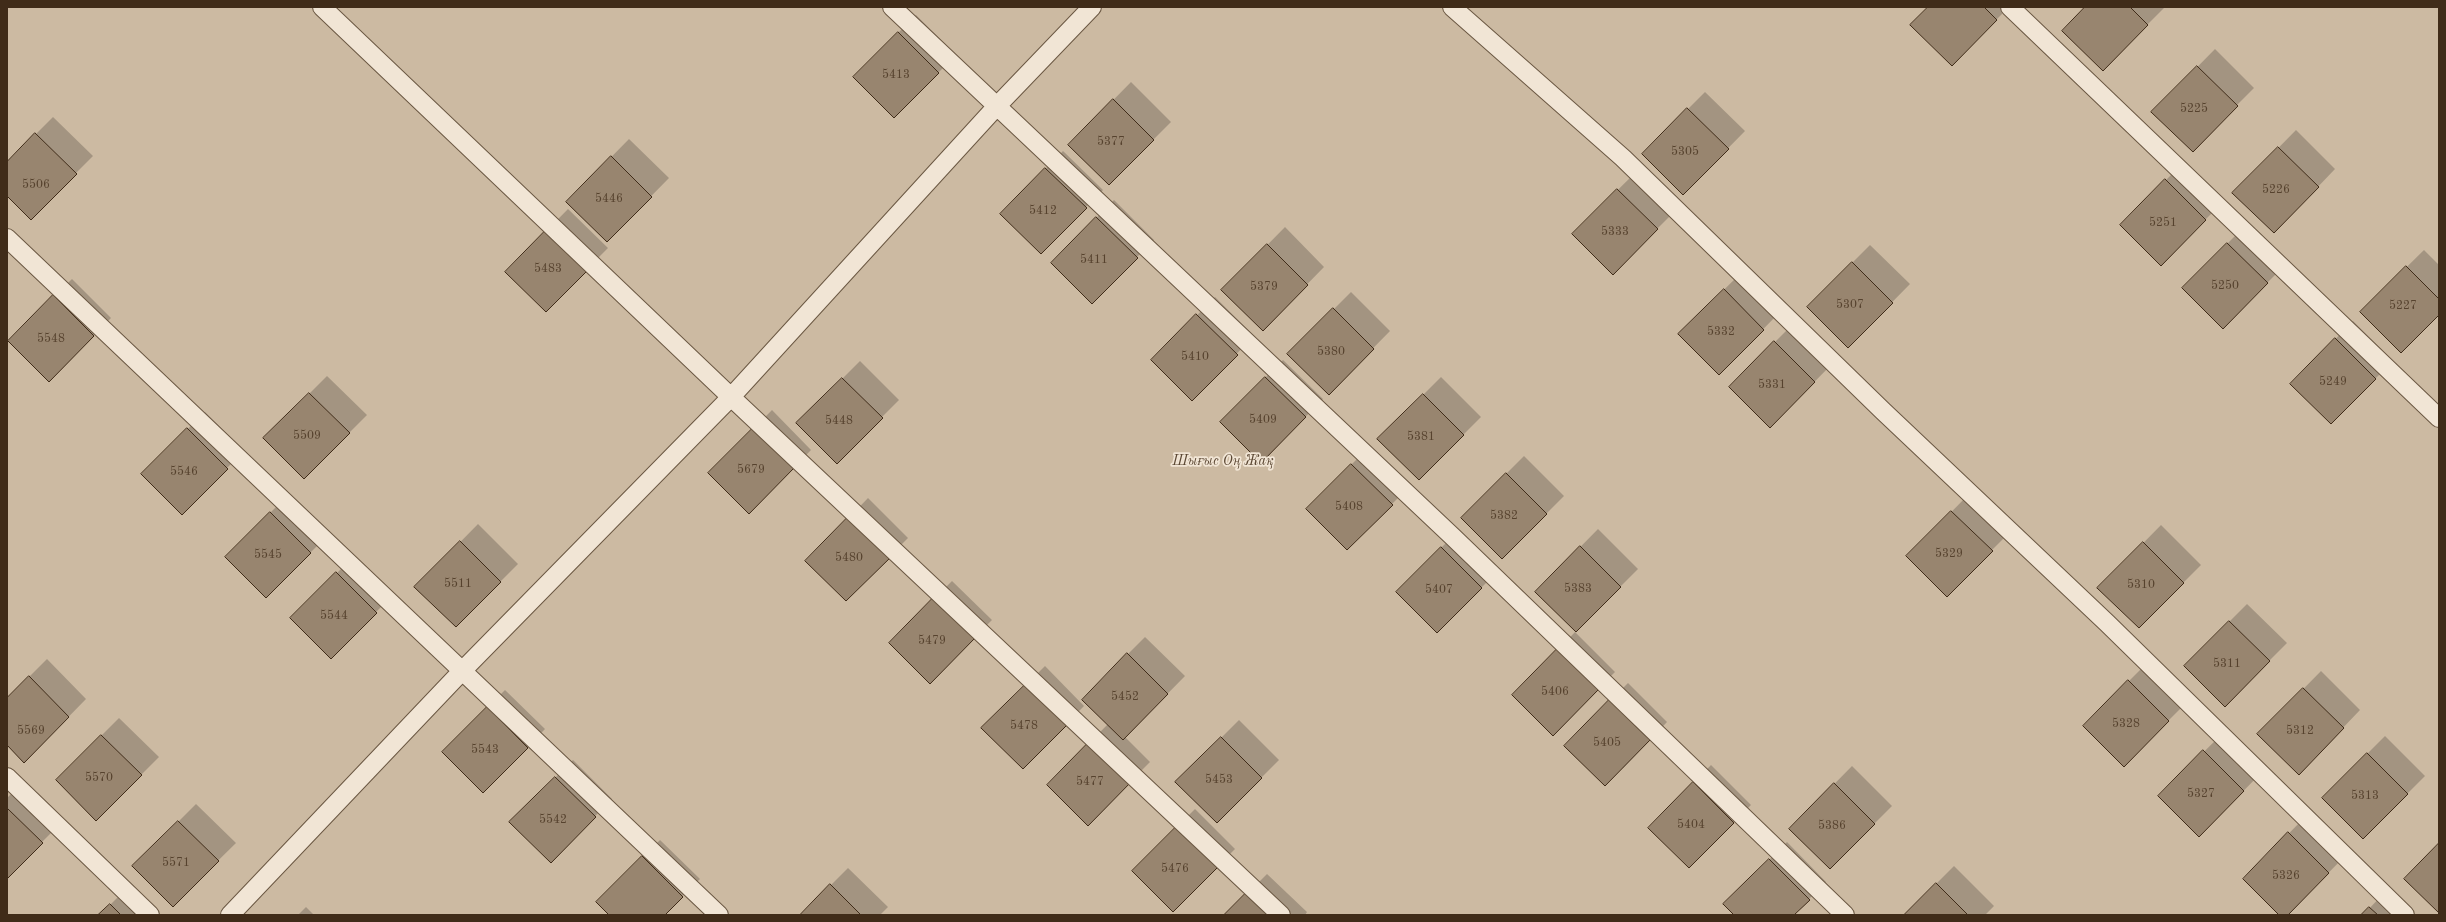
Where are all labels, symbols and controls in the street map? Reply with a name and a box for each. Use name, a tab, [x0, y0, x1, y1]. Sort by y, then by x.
house number: 5413	[882, 68, 910, 82]
house number: 5225	[2180, 102, 2208, 116]
house number: 5377	[1097, 135, 1125, 149]
house number: 5305	[1671, 145, 1699, 159]
house number: 5506	[22, 178, 50, 192]
house number: 5226	[2262, 183, 2290, 197]
house number: 5446	[595, 192, 623, 206]
house number: 5412	[1029, 204, 1057, 218]
house number: 5251	[2149, 216, 2177, 230]
house number: 5333	[1601, 225, 1629, 239]
house number: 5411	[1080, 253, 1108, 267]
house number: 5483	[534, 262, 562, 276]
house number: 5250	[2211, 279, 2239, 293]
house number: 5379	[1250, 280, 1278, 294]
house number: 5307	[1836, 298, 1864, 312]
house number: 5227	[2389, 299, 2417, 313]
house number: 5332	[1707, 325, 1735, 339]
house number: 5548	[37, 332, 65, 346]
house number: 5380	[1317, 345, 1345, 359]
house number: 5410	[1181, 350, 1209, 364]
house number: 5249	[2319, 375, 2347, 389]
house number: 5331	[1758, 378, 1786, 392]
house number: 5409	[1249, 413, 1277, 427]
house number: 5448	[825, 414, 853, 428]
house number: 5509	[293, 429, 321, 443]
house number: 5381	[1407, 430, 1435, 444]
park label: Шығыс Оң Жақ	[1172, 453, 1274, 469]
house number: 5679	[737, 463, 765, 477]
house number: 5546	[170, 465, 198, 479]
house number: 5408	[1335, 500, 1363, 514]
house number: 5382	[1490, 509, 1518, 523]
house number: 5329	[1935, 547, 1963, 561]
house number: 5545	[254, 548, 282, 562]
house number: 5480	[835, 551, 863, 565]
house number: 5511	[444, 577, 472, 591]
house number: 5310	[2127, 578, 2155, 592]
house number: 5383	[1564, 582, 1592, 596]
house number: 5407	[1425, 583, 1453, 597]
house number: 5544	[320, 609, 348, 623]
house number: 5479	[918, 634, 946, 648]
house number: 5311	[2213, 657, 2241, 671]
house number: 5406	[1541, 685, 1569, 699]
house number: 5452	[1111, 690, 1139, 704]
house number: 5328	[2112, 717, 2140, 731]
house number: 5478	[1010, 719, 1038, 733]
house number: 5569	[17, 724, 45, 738]
house number: 5312	[2286, 724, 2314, 738]
house number: 5405	[1593, 736, 1621, 750]
house number: 5543	[471, 743, 499, 757]
house number: 5570	[85, 771, 113, 785]
house number: 5453	[1205, 773, 1233, 787]
house number: 5477	[1076, 775, 1104, 789]
house number: 5327	[2187, 787, 2215, 801]
house number: 5313	[2351, 789, 2379, 803]
house number: 5542	[539, 813, 567, 827]
house number: 5404	[1677, 818, 1705, 832]
house number: 5386	[1818, 819, 1846, 833]
house number: 5571	[162, 856, 190, 870]
house number: 5476	[1161, 862, 1189, 876]
house number: 5326	[2272, 869, 2300, 883]

